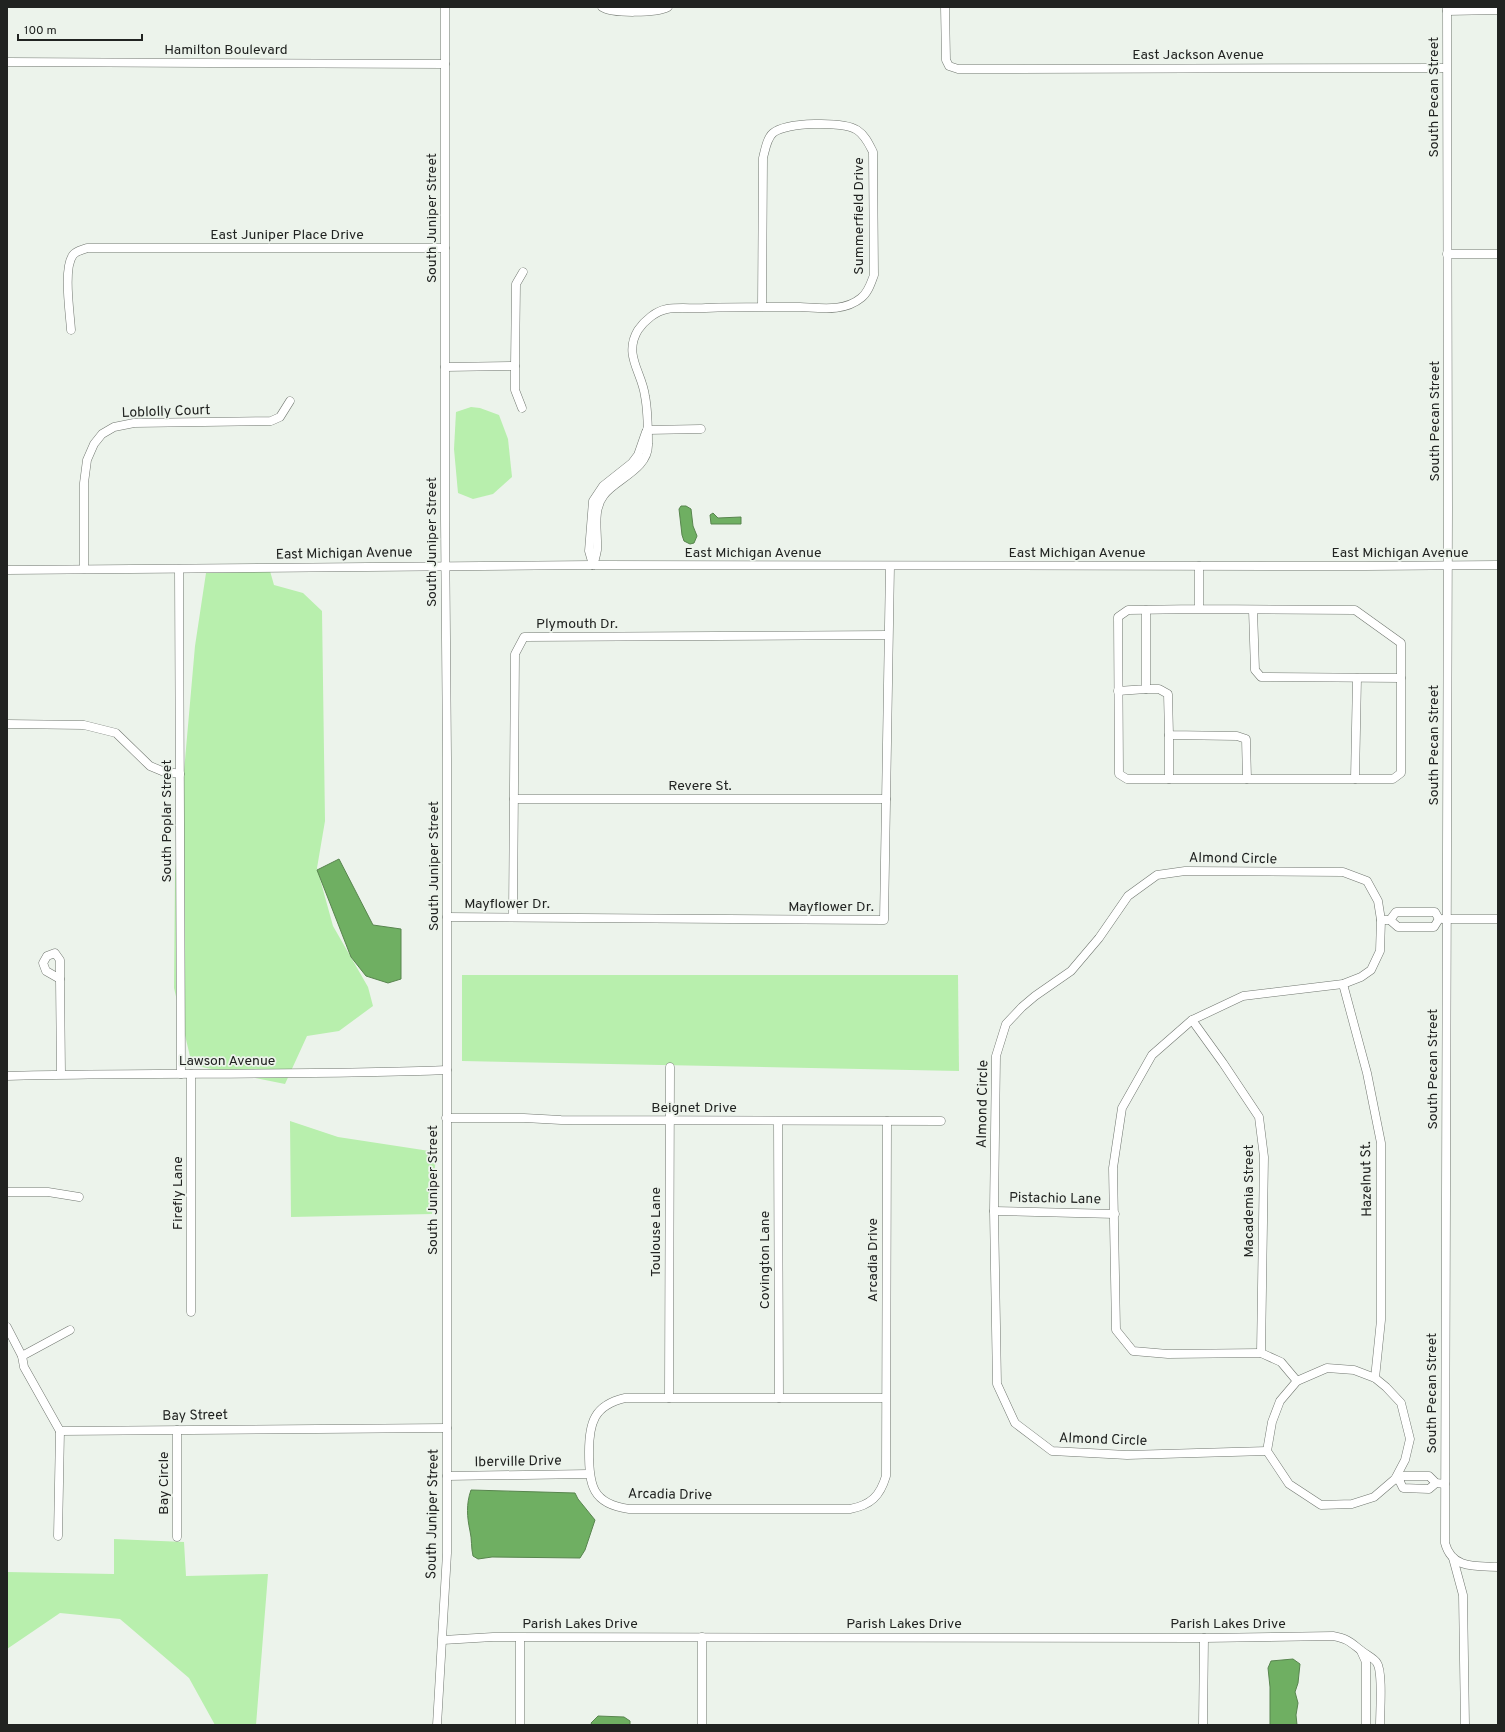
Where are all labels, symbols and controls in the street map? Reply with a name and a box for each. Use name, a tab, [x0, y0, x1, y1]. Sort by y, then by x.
scale bar	[18, 16, 142, 42]
text: 100 m	[24, 23, 57, 39]
street label: South Pecan Street	[1426, 37, 1443, 157]
street label: Hamilton Boulevard	[164, 42, 288, 59]
street label: East Jackson Avenue	[1132, 47, 1264, 64]
street label: South Juniper Street	[424, 153, 441, 283]
street label: Summerfield Drive	[851, 157, 868, 275]
street label: East Juniper Place Drive	[210, 227, 364, 244]
street label: South Pecan Street	[1427, 361, 1444, 481]
street label: Loblolly Court	[121, 402, 211, 422]
street label: South Juniper Street	[424, 477, 441, 607]
street label: East Michigan Avenue	[275, 544, 413, 564]
street label: East Michigan Avenue	[685, 545, 821, 562]
street label: East Michigan Avenue	[1009, 545, 1145, 562]
street label: East Michigan Avenue	[1332, 545, 1468, 562]
street label: Plymouth Dr.	[536, 616, 618, 633]
street label: South Pecan Street	[1426, 685, 1443, 805]
street label: South Poplar Street	[159, 759, 176, 883]
street label: Revere St.	[668, 778, 732, 795]
street label: South Juniper Street	[426, 801, 443, 931]
street label: Almond Circle	[1189, 850, 1277, 868]
street label: Mayflower Dr.	[464, 896, 550, 913]
street label: Mayflower Dr.	[788, 899, 874, 916]
street label: South Pecan Street	[1425, 1009, 1442, 1129]
street label: Lawson Avenue	[179, 1053, 275, 1070]
street label: Almond Circle	[974, 1060, 992, 1148]
street label: Beignet Drive	[651, 1100, 737, 1117]
street label: South Juniper Street	[425, 1125, 442, 1255]
street label: Hazelnut St.	[1358, 1141, 1376, 1217]
street label: Macademia Street	[1241, 1145, 1258, 1258]
street label: Firefly Lane	[170, 1156, 187, 1230]
street label: Toulouse Lane	[648, 1187, 665, 1277]
street label: Pistachio Lane	[1009, 1190, 1101, 1208]
street label: Covington Lane	[757, 1211, 774, 1309]
street label: Arcadia Drive	[865, 1218, 882, 1302]
street label: South Pecan Street	[1424, 1333, 1441, 1453]
street label: Bay Street	[162, 1407, 228, 1425]
street label: Almond Circle	[1059, 1430, 1147, 1450]
street label: South Juniper Street	[423, 1449, 443, 1579]
street label: Bay Circle	[156, 1451, 173, 1515]
street label: Iberville Drive	[474, 1453, 562, 1471]
street label: Arcadia Drive	[628, 1486, 712, 1504]
street label: Parish Lakes Drive	[522, 1616, 638, 1633]
street label: Parish Lakes Drive	[846, 1616, 962, 1633]
street label: Parish Lakes Drive	[1170, 1616, 1286, 1633]

